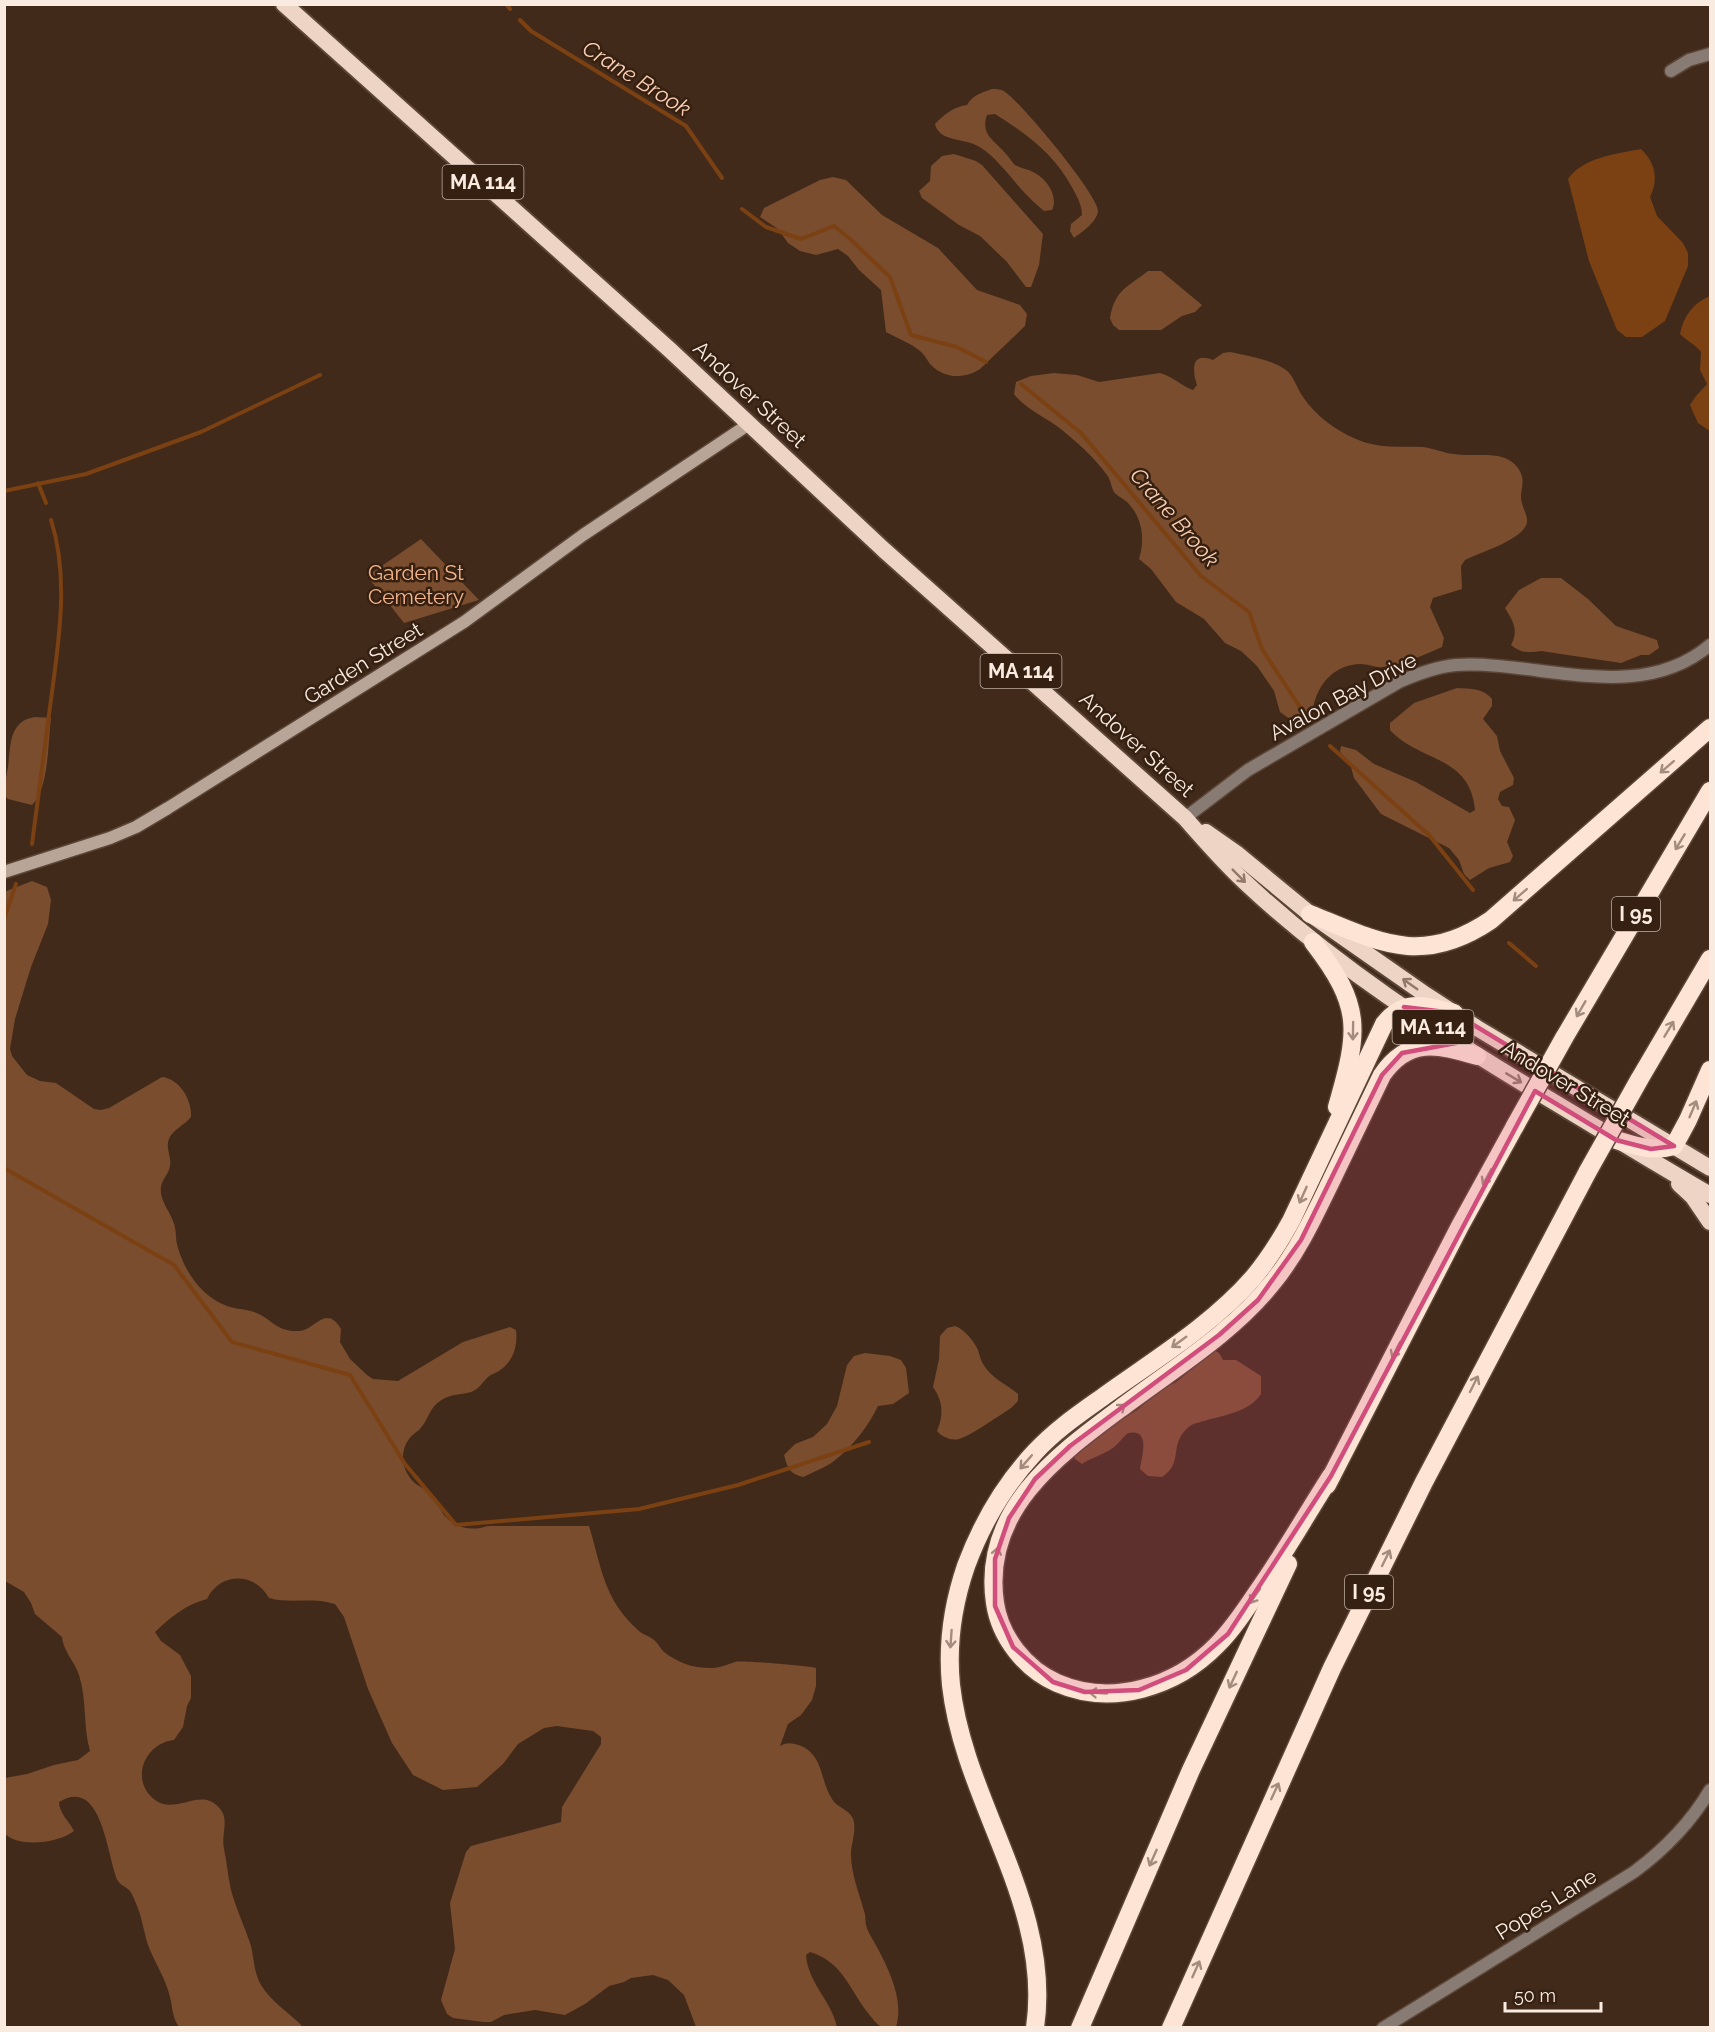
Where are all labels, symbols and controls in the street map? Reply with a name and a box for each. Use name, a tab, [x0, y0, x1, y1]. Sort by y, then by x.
water label: Crane Brook	[578, 34, 696, 122]
road number: MA 114	[442, 165, 524, 199]
street label: Andover Street	[688, 335, 812, 453]
water label: Crane Brook	[1125, 462, 1225, 572]
park label: Garden St Cemetery	[368, 560, 464, 609]
street label: Garden Street	[299, 617, 427, 709]
street label: Avalon Bay Drive	[1265, 647, 1421, 745]
road number: MA 114	[980, 654, 1062, 688]
street label: Andover Street	[1075, 686, 1199, 802]
one-way arrow	[1660, 760, 1675, 774]
one-way arrow	[1674, 833, 1686, 850]
one-way arrow	[1232, 869, 1246, 884]
one-way arrow	[1513, 888, 1528, 902]
road number: I 95	[1612, 897, 1660, 931]
one-way arrow	[1402, 978, 1419, 990]
one-way arrow	[1574, 1000, 1586, 1017]
road number: MA 114	[1392, 1010, 1474, 1044]
one-way arrow	[1347, 1021, 1359, 1041]
one-way arrow	[1663, 1021, 1675, 1038]
street label: Andover Street	[1497, 1035, 1635, 1131]
one-way arrow	[1505, 1073, 1522, 1085]
one-way arrow	[1688, 1100, 1699, 1118]
one-way arrow	[1481, 1168, 1493, 1185]
one-way arrow	[1296, 1186, 1307, 1204]
one-way arrow	[1171, 1336, 1187, 1348]
one-way arrow	[1389, 1340, 1401, 1358]
one-way arrow	[1469, 1376, 1480, 1394]
one-way arrow	[1109, 1404, 1125, 1416]
one-way arrow	[1019, 1454, 1033, 1469]
one-way arrow	[991, 1547, 1003, 1566]
one-way arrow	[1380, 1550, 1392, 1568]
road number: I 95	[1345, 1575, 1393, 1609]
one-way arrow	[1249, 1587, 1261, 1603]
one-way arrow	[945, 1628, 956, 1648]
one-way arrow	[1227, 1670, 1238, 1688]
one-way arrow	[1088, 1687, 1108, 1698]
one-way arrow	[1270, 1783, 1282, 1801]
one-way arrow	[1147, 1848, 1158, 1866]
street label: Popes Lane	[1491, 1863, 1601, 1945]
one-way arrow	[1190, 1961, 1202, 1979]
scale bar	[1505, 1975, 1601, 2013]
text: 50 m	[1514, 1985, 1556, 2006]

